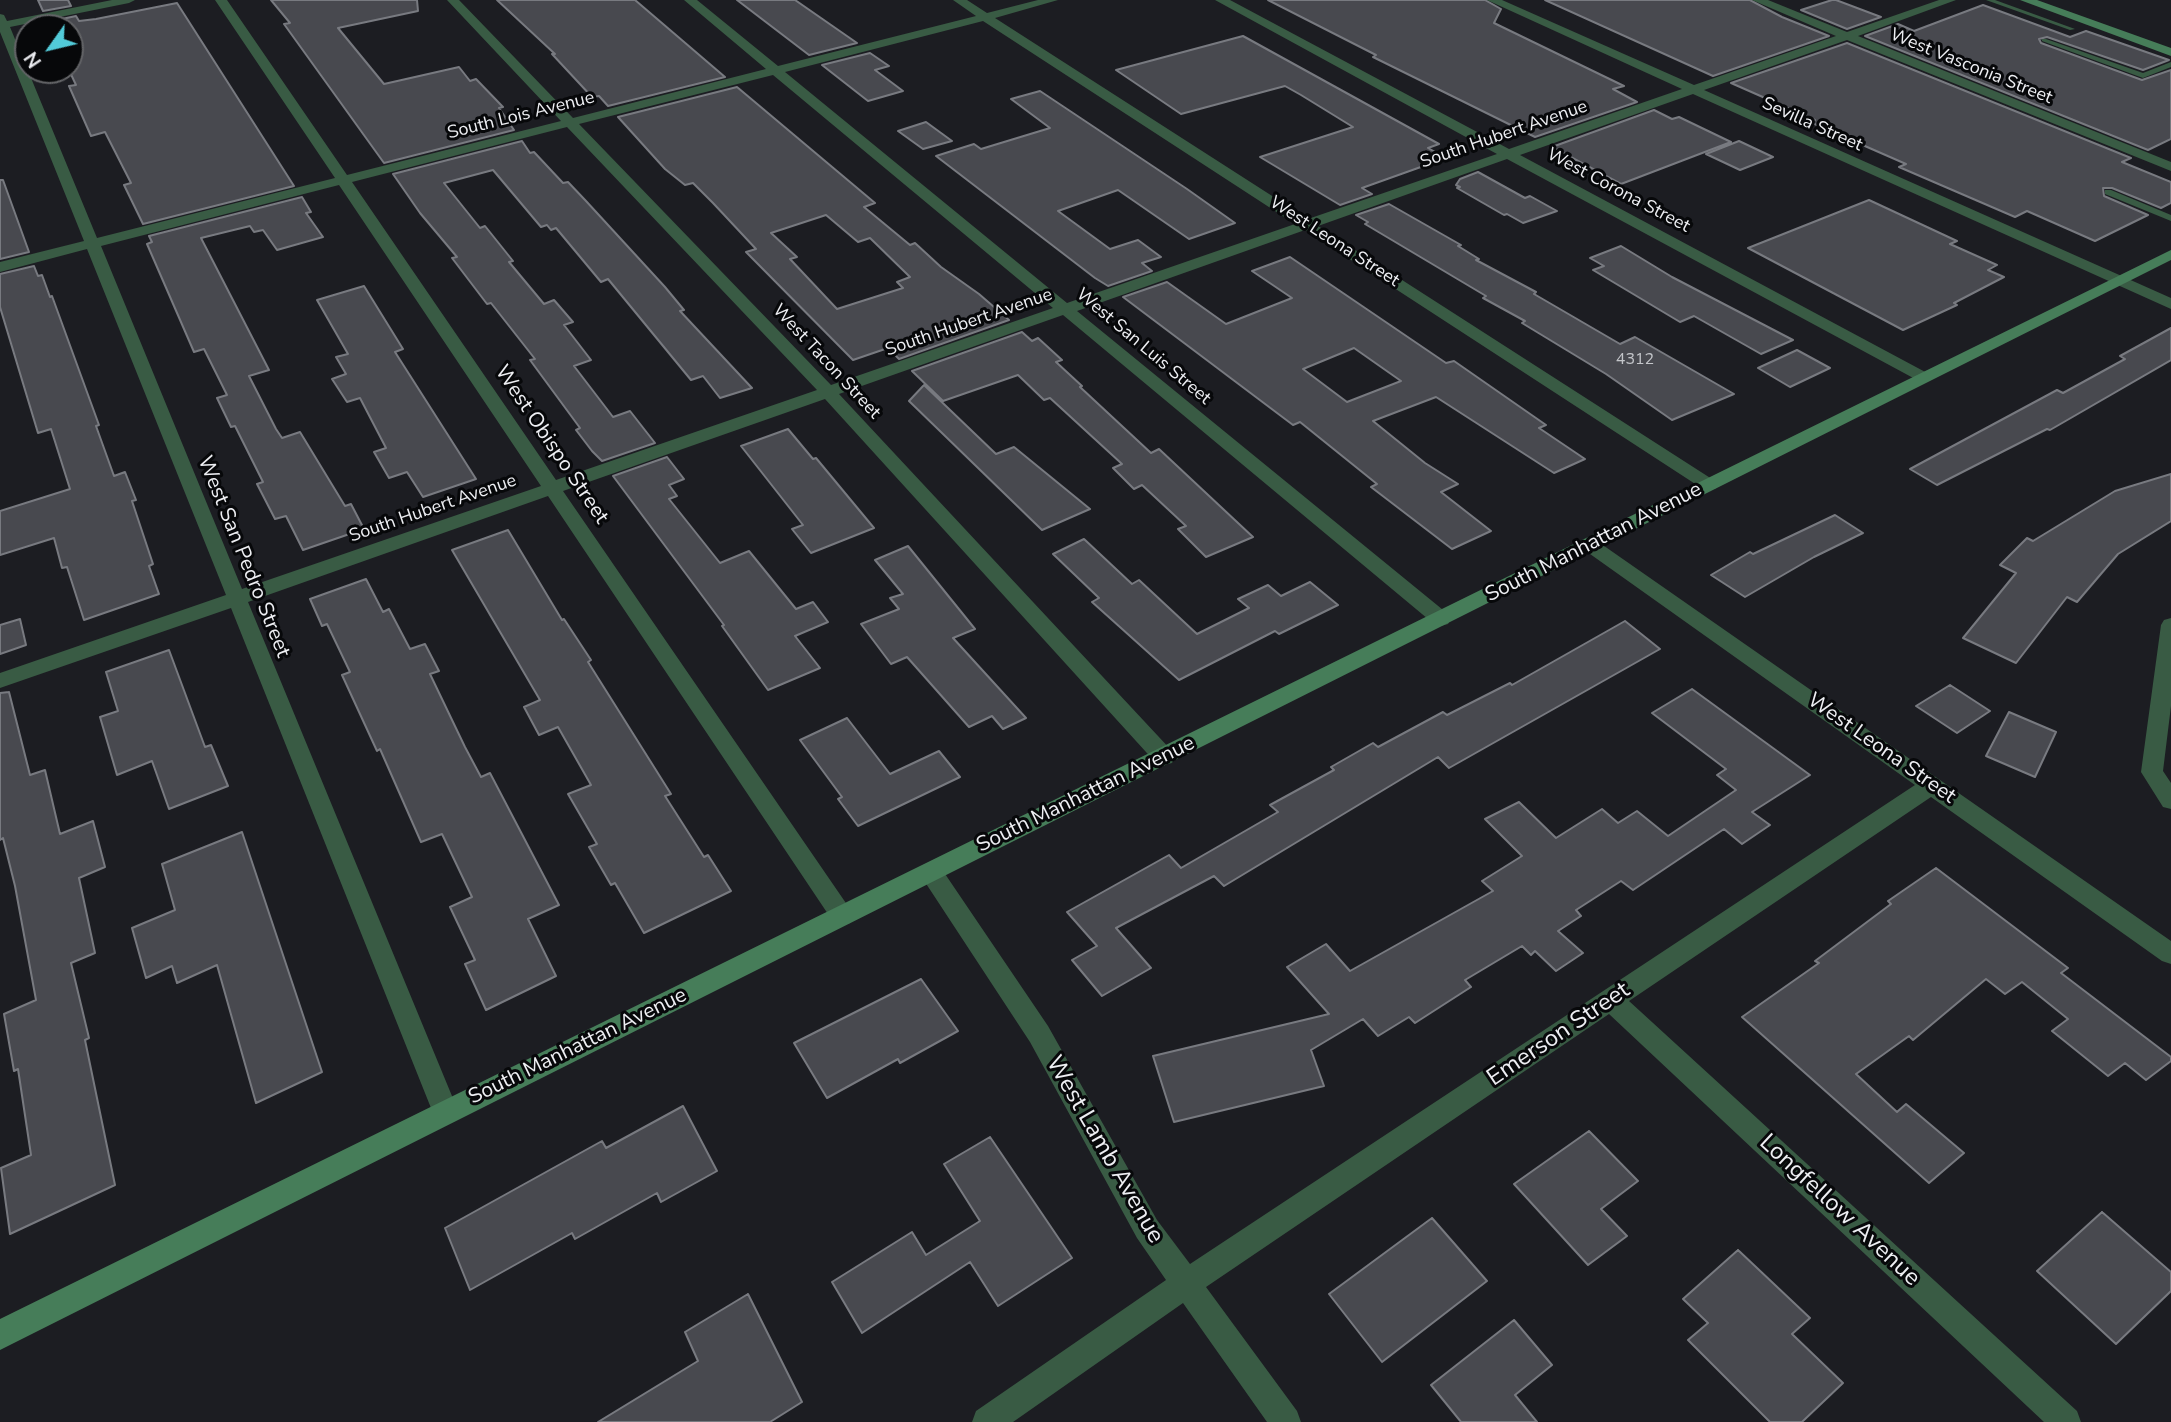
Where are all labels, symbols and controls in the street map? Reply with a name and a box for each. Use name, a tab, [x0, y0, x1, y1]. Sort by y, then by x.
north arrow	[14, 14, 84, 84]
street label: West Vasconia Street	[1887, 25, 2055, 109]
text: N	[18, 46, 48, 73]
street label: South Lois Avenue	[445, 87, 597, 145]
street label: Sevilla Street	[1758, 93, 1866, 157]
street label: South Hubert Avenue	[1418, 96, 1590, 174]
street label: West Corona Street	[1543, 144, 1693, 238]
street label: West Leona Street	[1265, 192, 1403, 292]
street label: South Hubert Avenue	[883, 284, 1055, 362]
street label: West San Luis Street	[1071, 284, 1215, 410]
street label: West Tacon Street	[767, 300, 885, 424]
house number: 4312	[1616, 350, 1654, 370]
street label: West Obispo Street	[489, 361, 613, 529]
street label: West San Pedro Street	[191, 453, 295, 661]
street label: South Hubert Avenue	[347, 470, 519, 548]
street label: South Manhattan Avenue	[1482, 477, 1706, 609]
street label: West Leona Street	[1802, 688, 1960, 810]
street label: South Manhattan Avenue	[973, 731, 1199, 859]
street label: Emerson Street	[1482, 977, 1636, 1093]
street label: South Manhattan Avenue	[465, 983, 691, 1111]
street label: West Lamb Avenue	[1039, 1051, 1169, 1249]
street label: Longfellow Avenue	[1753, 1129, 1925, 1293]

